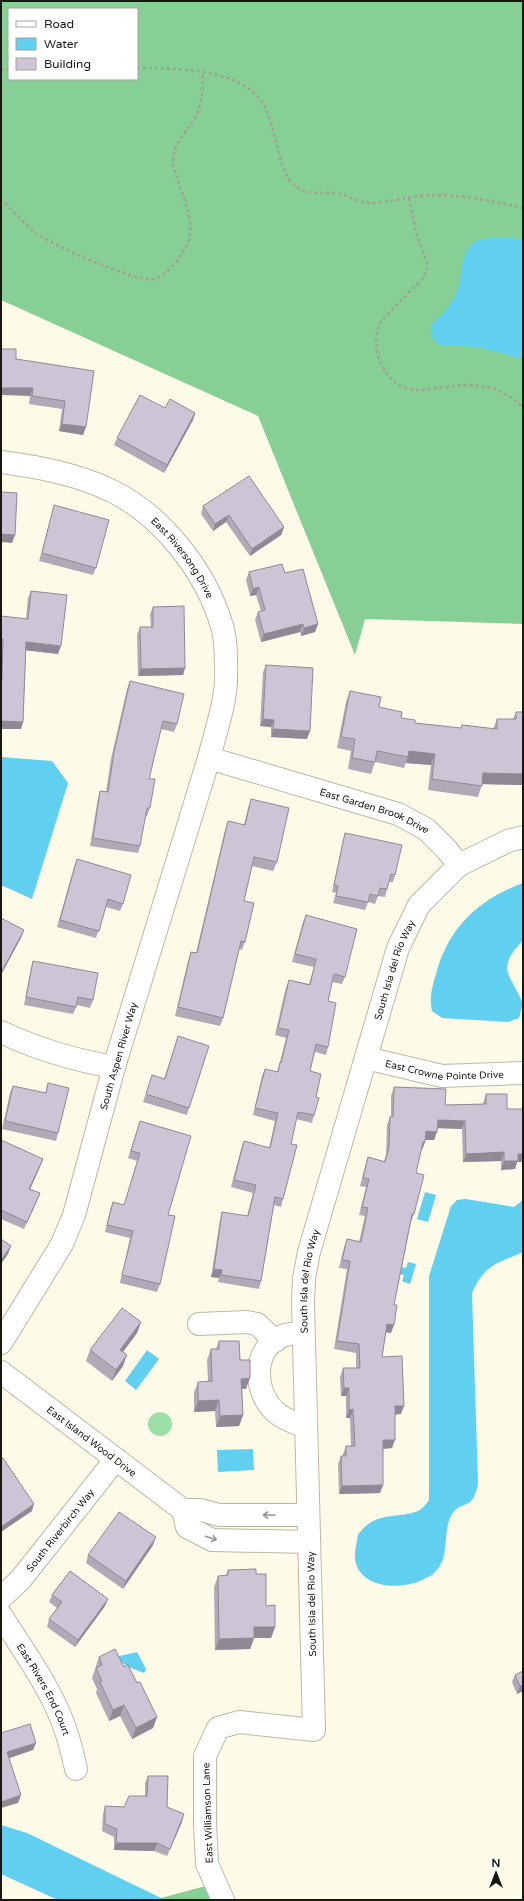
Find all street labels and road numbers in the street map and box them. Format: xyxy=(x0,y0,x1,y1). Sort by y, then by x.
street label: East Riversong Drive xyxy=(148,515,216,601)
street label: East Garden Brook Drive xyxy=(318,786,432,836)
street label: South Isla del Rio Way xyxy=(372,918,418,1022)
street label: South Aspen River Way xyxy=(98,1001,140,1111)
street label: East Crowne Pointe Drive xyxy=(384,1058,504,1083)
street label: South Isla del Rio Way xyxy=(298,1228,322,1333)
street label: East Island Wood Drive xyxy=(44,1404,139,1480)
street label: South Riverbirch Way xyxy=(24,1486,97,1575)
street label: South Isla del Rio Way xyxy=(305,1551,319,1657)
street label: East Rivers End Court xyxy=(14,1641,72,1737)
street label: East Williamson Lane xyxy=(200,1762,216,1863)

